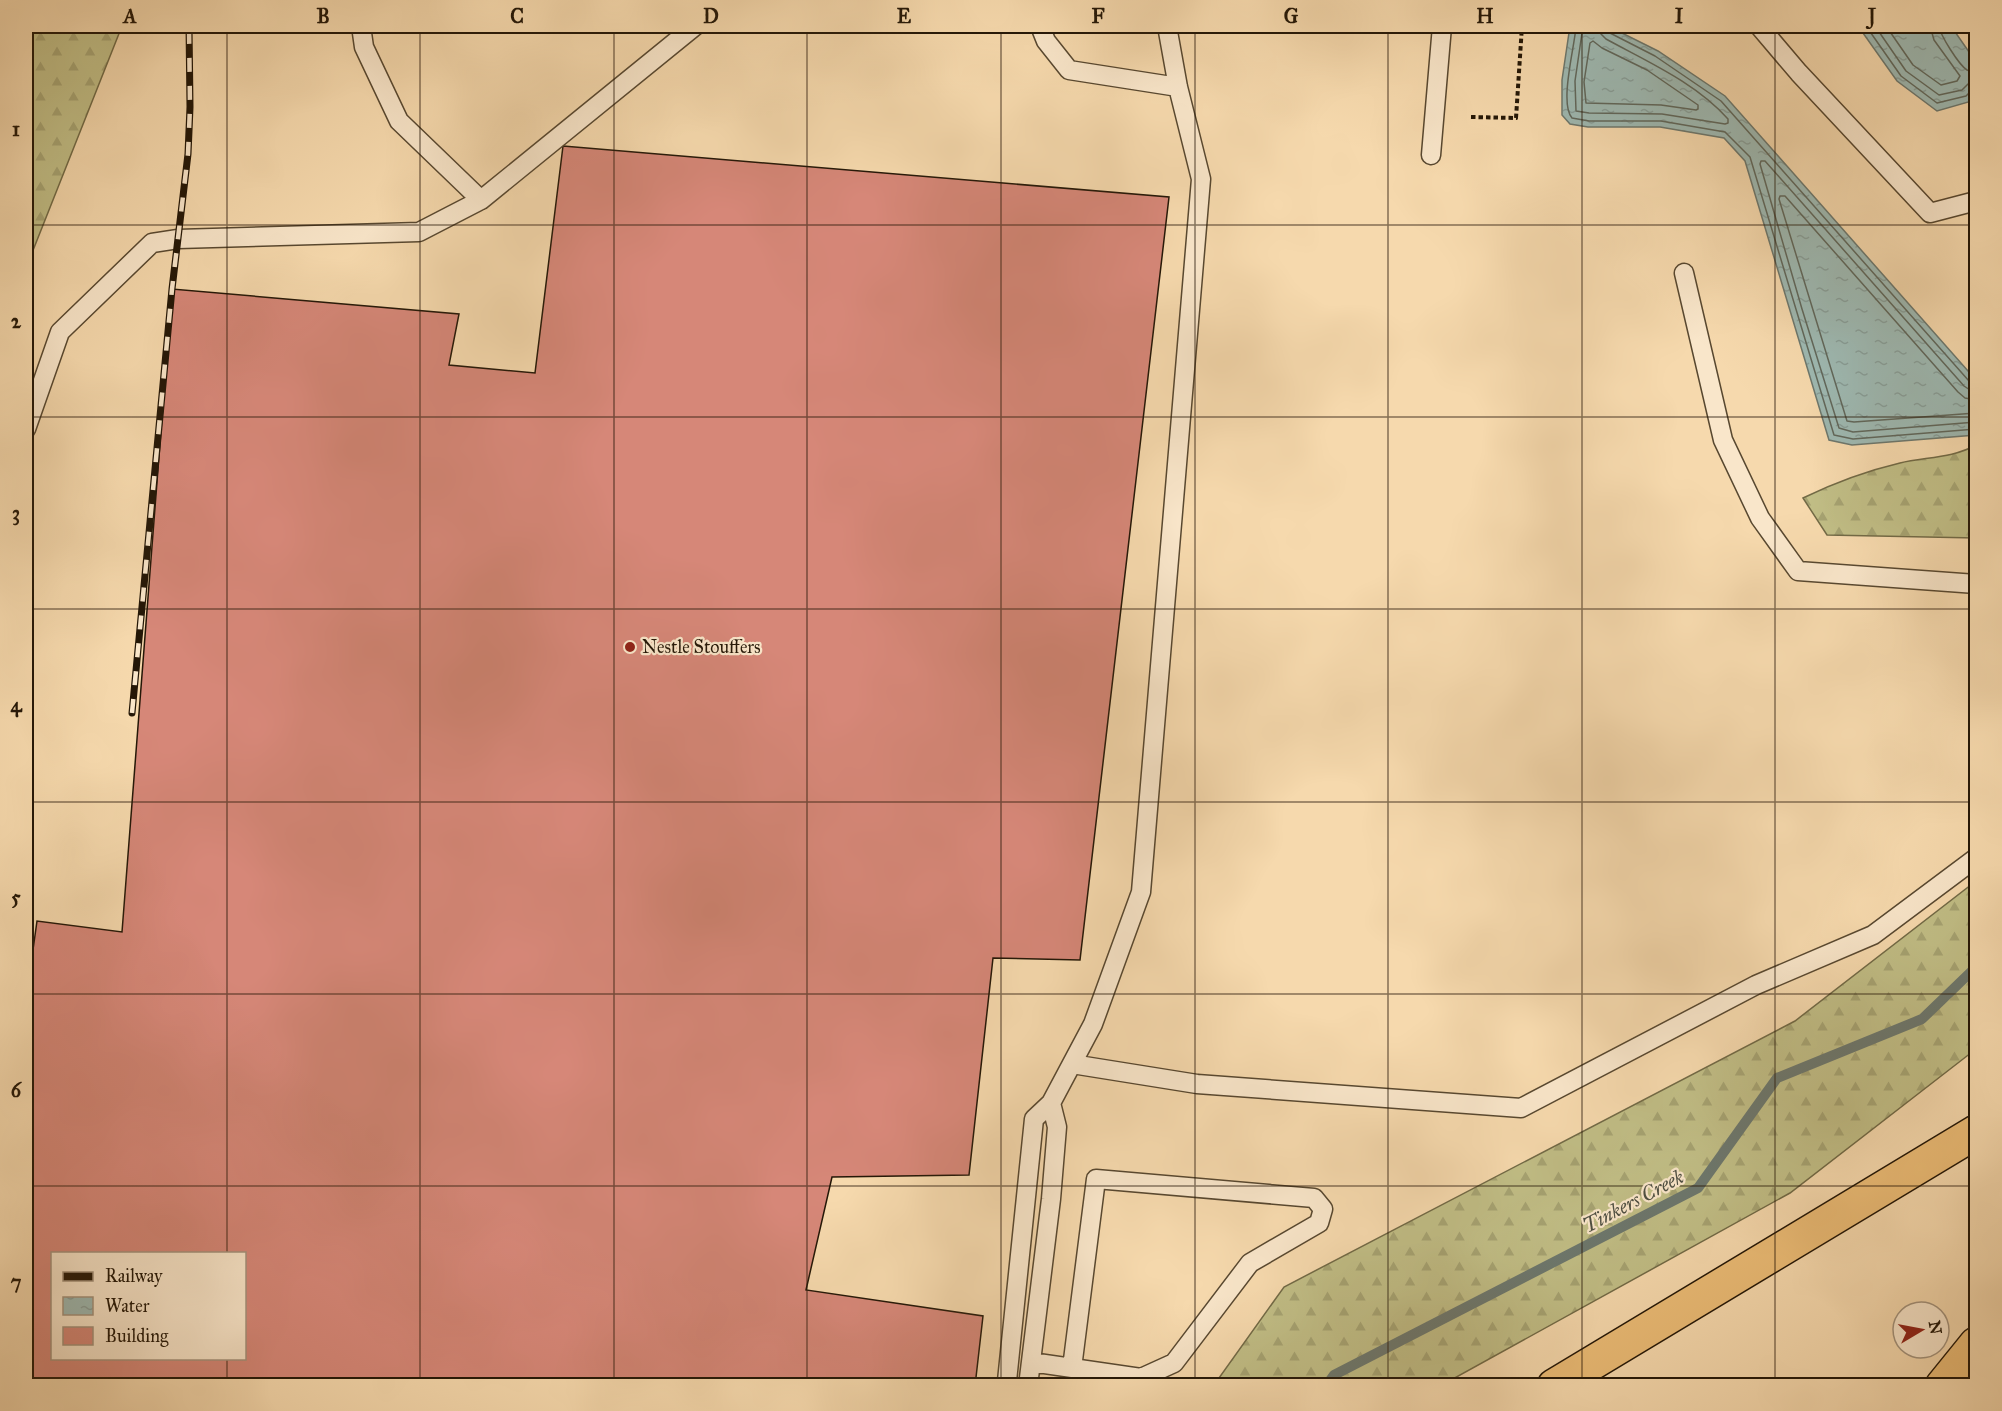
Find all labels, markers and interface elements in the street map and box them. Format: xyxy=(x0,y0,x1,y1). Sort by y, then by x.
text: A xyxy=(121,4,137,28)
text: B xyxy=(316,4,330,28)
text: C xyxy=(510,4,524,28)
text: D xyxy=(703,4,719,28)
text: E xyxy=(897,4,912,28)
text: F xyxy=(1091,4,1105,28)
text: G xyxy=(1284,4,1299,28)
text: H xyxy=(1476,4,1494,28)
text: I xyxy=(1675,4,1684,28)
text: J xyxy=(1865,4,1877,30)
text: 1 xyxy=(12,117,20,141)
text: 2 xyxy=(11,309,22,333)
text: 3 xyxy=(12,501,20,526)
place label: Nestle Stouffers xyxy=(642,636,761,658)
marker: Nestle Stouffers xyxy=(623,640,637,654)
text: 4 xyxy=(10,693,22,718)
text: 5 xyxy=(11,885,21,909)
text: 6 xyxy=(11,1078,23,1102)
water label: Tinkers Creek xyxy=(1578,1164,1688,1238)
legend xyxy=(51,1252,246,1360)
text: Railway xyxy=(105,1265,163,1287)
text: 7 xyxy=(11,1270,22,1294)
text: Water xyxy=(105,1295,150,1317)
north arrow xyxy=(1891,1300,1951,1360)
text: N xyxy=(1925,1319,1946,1336)
text: Building xyxy=(105,1325,169,1348)

